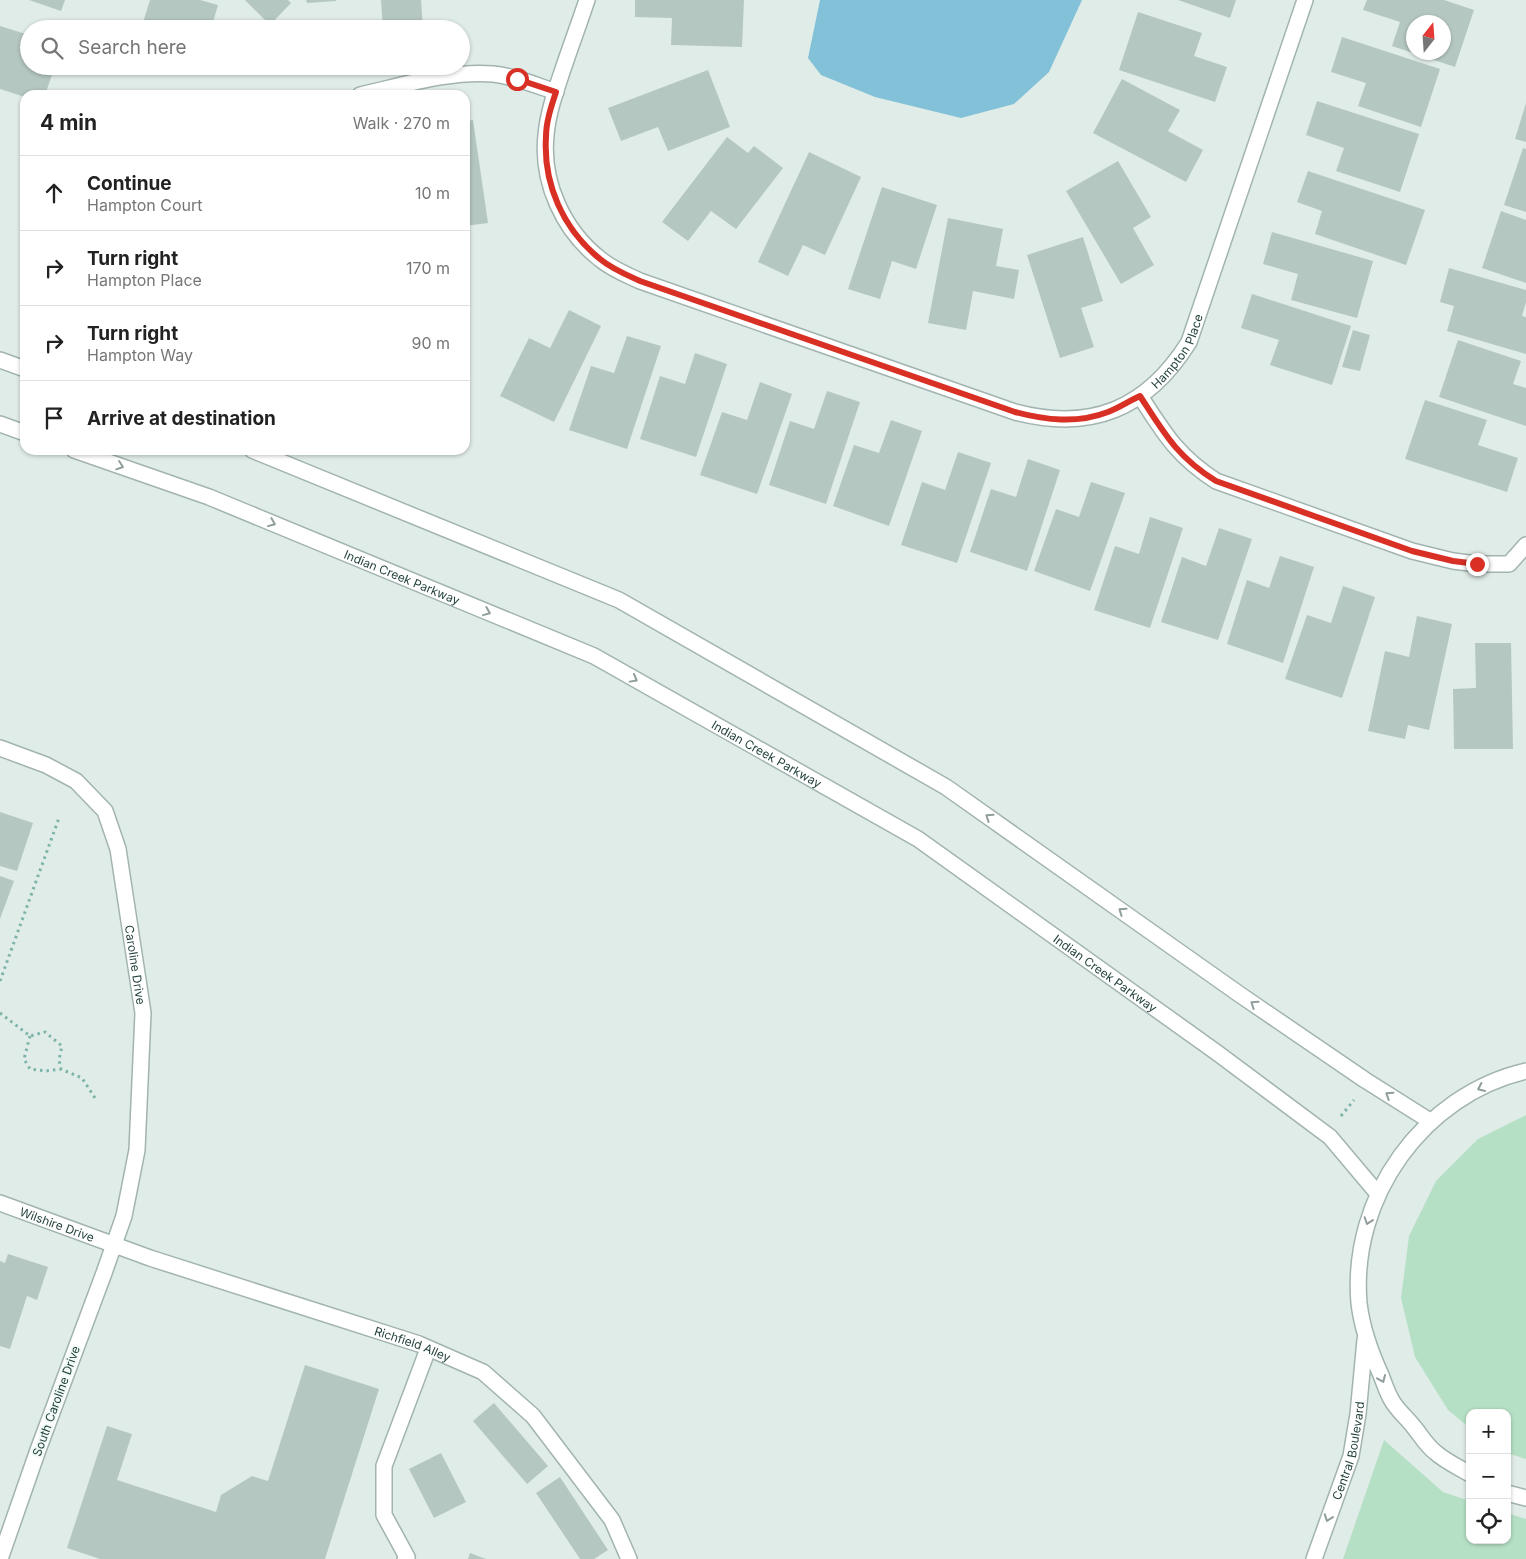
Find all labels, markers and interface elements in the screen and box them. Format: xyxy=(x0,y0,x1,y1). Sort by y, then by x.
north arrow xyxy=(1406,15,1451,60)
search box xyxy=(20,20,470,75)
icon: search xyxy=(38,34,66,62)
text: Search here xyxy=(78,36,187,59)
route start xyxy=(506,68,529,91)
text: 4 min xyxy=(40,110,97,135)
text: Walk · 270 m xyxy=(353,113,450,133)
text: Continue xyxy=(87,172,172,195)
icon: ahead xyxy=(40,179,68,207)
text: 10 m xyxy=(415,183,450,203)
text: Hampton Court xyxy=(87,195,203,215)
text: Turn right xyxy=(87,247,178,270)
icon: right xyxy=(40,254,68,282)
text: 170 m xyxy=(406,258,450,278)
text: Hampton Place xyxy=(87,270,202,290)
street label: Hampton Place xyxy=(1148,312,1205,391)
text: Turn right xyxy=(87,322,178,345)
icon: right xyxy=(40,329,68,357)
text: 90 m xyxy=(411,333,450,353)
text: Hampton Way xyxy=(87,345,193,365)
icon: arrive xyxy=(40,404,68,432)
text: Arrive at destination xyxy=(87,407,276,430)
one-way arrow xyxy=(115,460,123,470)
one-way arrow xyxy=(267,517,276,527)
street label: Indian Creek Parkway xyxy=(342,546,463,607)
route end xyxy=(1466,553,1489,576)
one-way arrow xyxy=(482,606,491,616)
one-way arrow xyxy=(629,673,638,683)
street label: Indian Creek Parkway xyxy=(709,717,825,791)
one-way arrow xyxy=(985,814,995,823)
one-way arrow xyxy=(1118,908,1127,917)
street label: Caroline Drive xyxy=(122,924,149,1005)
street label: Indian Creek Parkway xyxy=(1051,931,1160,1015)
one-way arrow xyxy=(1251,1001,1260,1010)
one-way arrow xyxy=(1477,1081,1486,1091)
one-way arrow xyxy=(1386,1092,1395,1101)
street label: Wilshire Drive xyxy=(18,1203,97,1245)
one-way arrow xyxy=(1364,1217,1374,1225)
street label: Richfield Alley xyxy=(373,1323,453,1365)
street label: South Caroline Drive xyxy=(29,1344,83,1458)
one-way arrow xyxy=(1376,1374,1387,1383)
street label: Central Boulevard xyxy=(1328,1401,1367,1502)
map controls xyxy=(1466,1409,1511,1544)
button: + xyxy=(1466,1409,1511,1454)
button: − xyxy=(1466,1454,1511,1499)
button: locate xyxy=(1466,1499,1511,1544)
one-way arrow xyxy=(1324,1514,1334,1522)

